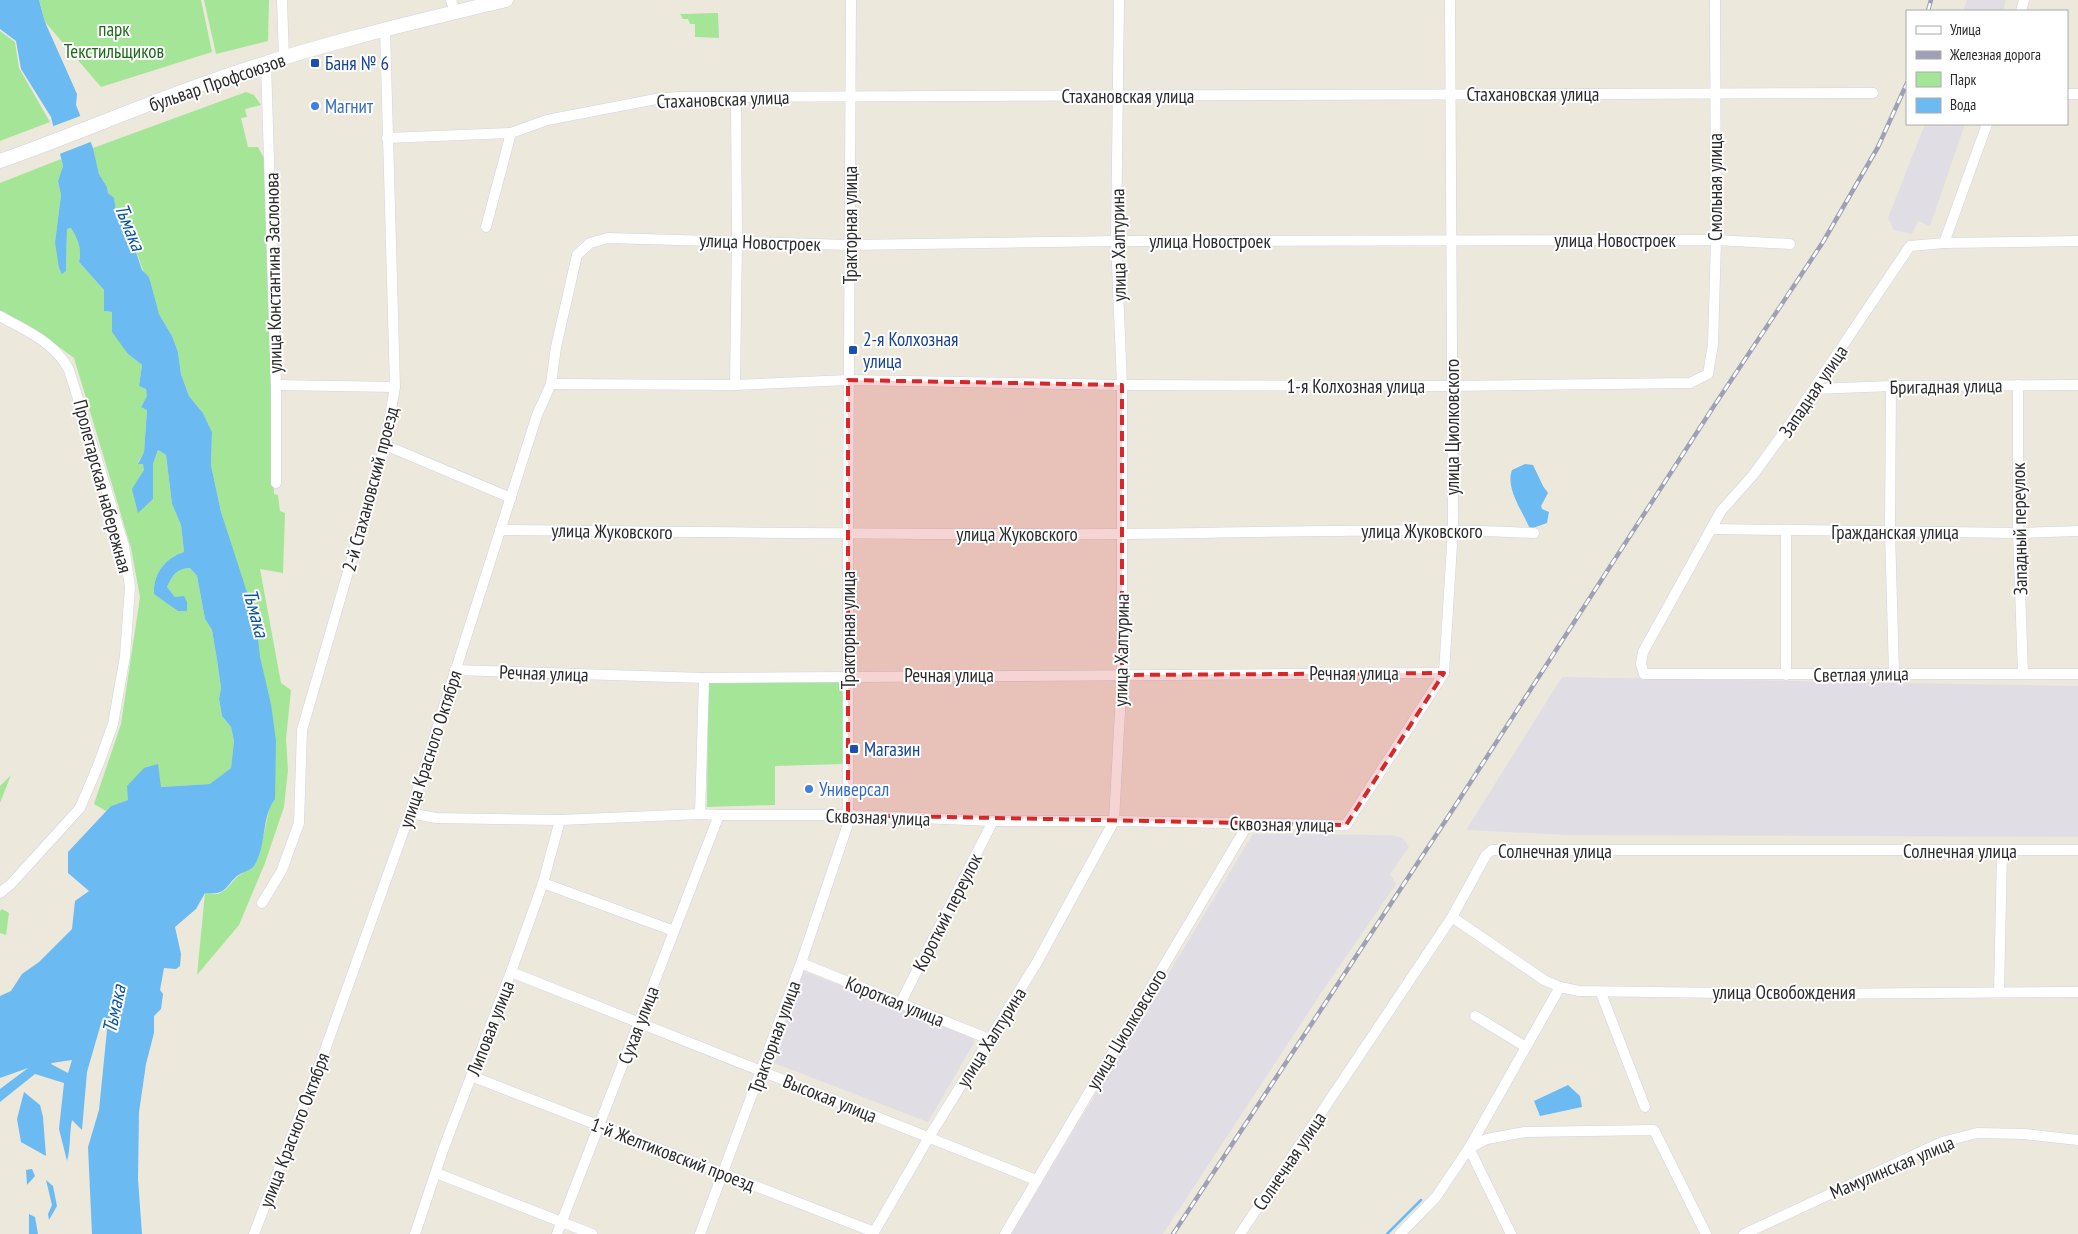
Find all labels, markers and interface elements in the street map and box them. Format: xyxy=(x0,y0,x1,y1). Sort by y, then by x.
legend xyxy=(1906,10,2068,125)
park label: парк Текстильщиков xyxy=(64,17,164,63)
text: Улица xyxy=(1950,20,1981,39)
text: Железная дорога xyxy=(1949,45,2041,64)
street label: бульвар Профсоюзов xyxy=(146,47,288,117)
place label: Баня № 6 xyxy=(325,51,389,75)
marker: Баня № 6 xyxy=(309,57,321,69)
text: Парк xyxy=(1950,70,1976,89)
street label: Стахановская улица xyxy=(1467,82,1599,106)
street label: Стахановская улица xyxy=(1062,84,1194,108)
street label: Стахановская улица xyxy=(656,85,790,113)
place label: Магнит xyxy=(325,94,374,118)
text: Вода xyxy=(1950,95,1976,114)
marker: Магнит xyxy=(309,100,321,112)
street label: Смольная улица xyxy=(1703,133,1727,241)
street label: Тракторная улица xyxy=(838,166,862,284)
street label: улица Константина Заслонова xyxy=(259,172,287,374)
street label: улица Халтурина xyxy=(1105,188,1131,302)
water label: Тьмака xyxy=(109,199,152,255)
street label: улица Новостроек xyxy=(699,228,822,256)
street label: улица Новостроек xyxy=(1554,228,1676,252)
street label: улица Новостроек xyxy=(1149,229,1271,253)
place label: 2-я Колхозная улица xyxy=(863,327,958,373)
street label: Западная улица xyxy=(1773,340,1853,442)
marker: 2-я Колхозная улица xyxy=(847,344,859,356)
street label: улица Циолковского xyxy=(1440,359,1464,495)
street label: Бригадная улица xyxy=(1889,373,2003,399)
street label: 1-я Колхозная улица xyxy=(1287,374,1425,398)
street label: Пролетарская набережная xyxy=(68,397,138,575)
street label: 2-й Стахановский проезд xyxy=(336,403,404,574)
street label: Западный переулок xyxy=(2006,462,2032,596)
street label: улица Жуковского xyxy=(551,518,673,544)
street label: улица Жуковского xyxy=(1361,519,1483,543)
street label: Гражданская улица xyxy=(1831,520,1959,544)
street label: улица Жуковского xyxy=(956,522,1078,546)
street label: Тракторная улица xyxy=(836,571,860,689)
water label: Тьмака xyxy=(237,586,275,641)
street label: улица Халтурина xyxy=(1108,593,1134,707)
street label: Речная улица xyxy=(499,659,589,687)
street label: Речная улица xyxy=(1309,661,1399,685)
street label: Светлая улица xyxy=(1813,661,1909,687)
street label: Речная улица xyxy=(904,663,994,687)
street label: улица Красного Октября xyxy=(393,667,467,831)
place label: Магазин xyxy=(864,737,920,761)
marker: Магазин xyxy=(848,743,860,755)
place label: Универсал xyxy=(819,777,889,801)
marker: Универсал xyxy=(803,783,815,795)
street label: Сквозная улица xyxy=(825,803,931,831)
street label: Сквозная улица xyxy=(1229,811,1335,837)
street label: Солнечная улица xyxy=(1498,839,1612,863)
street label: Солнечная улица xyxy=(1903,839,2017,863)
street label: Короткий переулок xyxy=(907,848,987,975)
street label: улица Циолковского xyxy=(1081,964,1171,1094)
street label: Короткая улица xyxy=(842,970,948,1032)
street label: Липовая улица xyxy=(461,977,519,1080)
street label: Тракторная улица xyxy=(742,977,806,1097)
street label: улица Освобождения xyxy=(1712,980,1856,1004)
water label: Тьмака xyxy=(96,981,132,1036)
street label: Сухая улица xyxy=(612,983,664,1067)
street label: улица Халтурина xyxy=(951,983,1031,1091)
street label: улица Красного Октября xyxy=(253,1049,335,1211)
street label: Высокая улица xyxy=(780,1068,880,1128)
street label: Солнечная улица xyxy=(1247,1107,1331,1215)
street label: 1-й Желтиковский проезд xyxy=(588,1112,759,1197)
street label: Мамулинская улица xyxy=(1826,1130,1958,1204)

